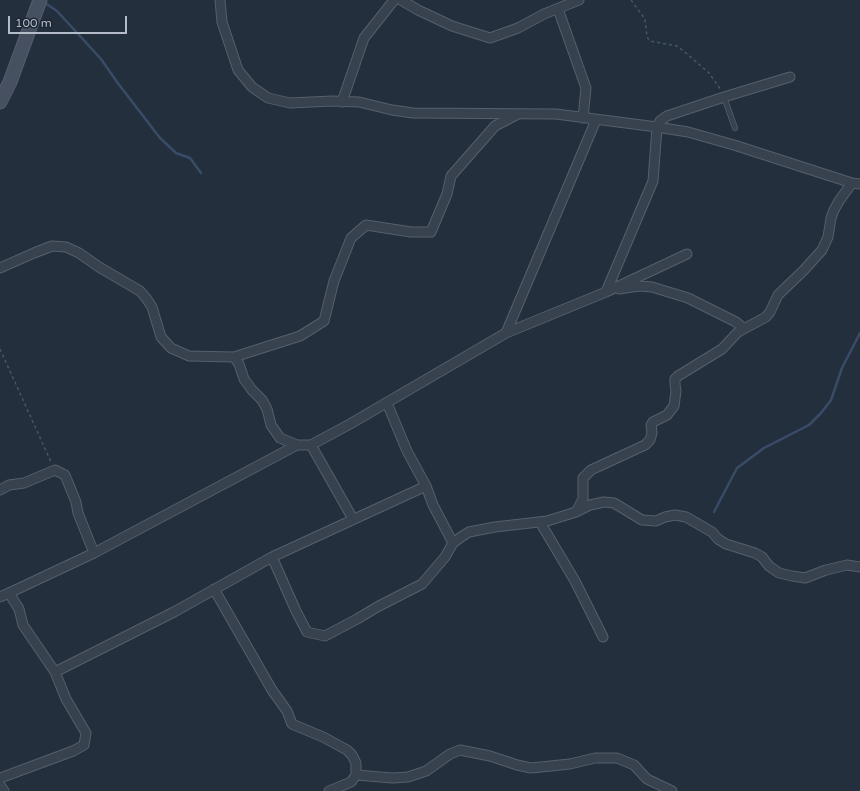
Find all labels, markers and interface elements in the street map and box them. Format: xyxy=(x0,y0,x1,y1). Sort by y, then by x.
scale bar xyxy=(10,8,129,34)
text: 100 m xyxy=(15,16,52,30)

